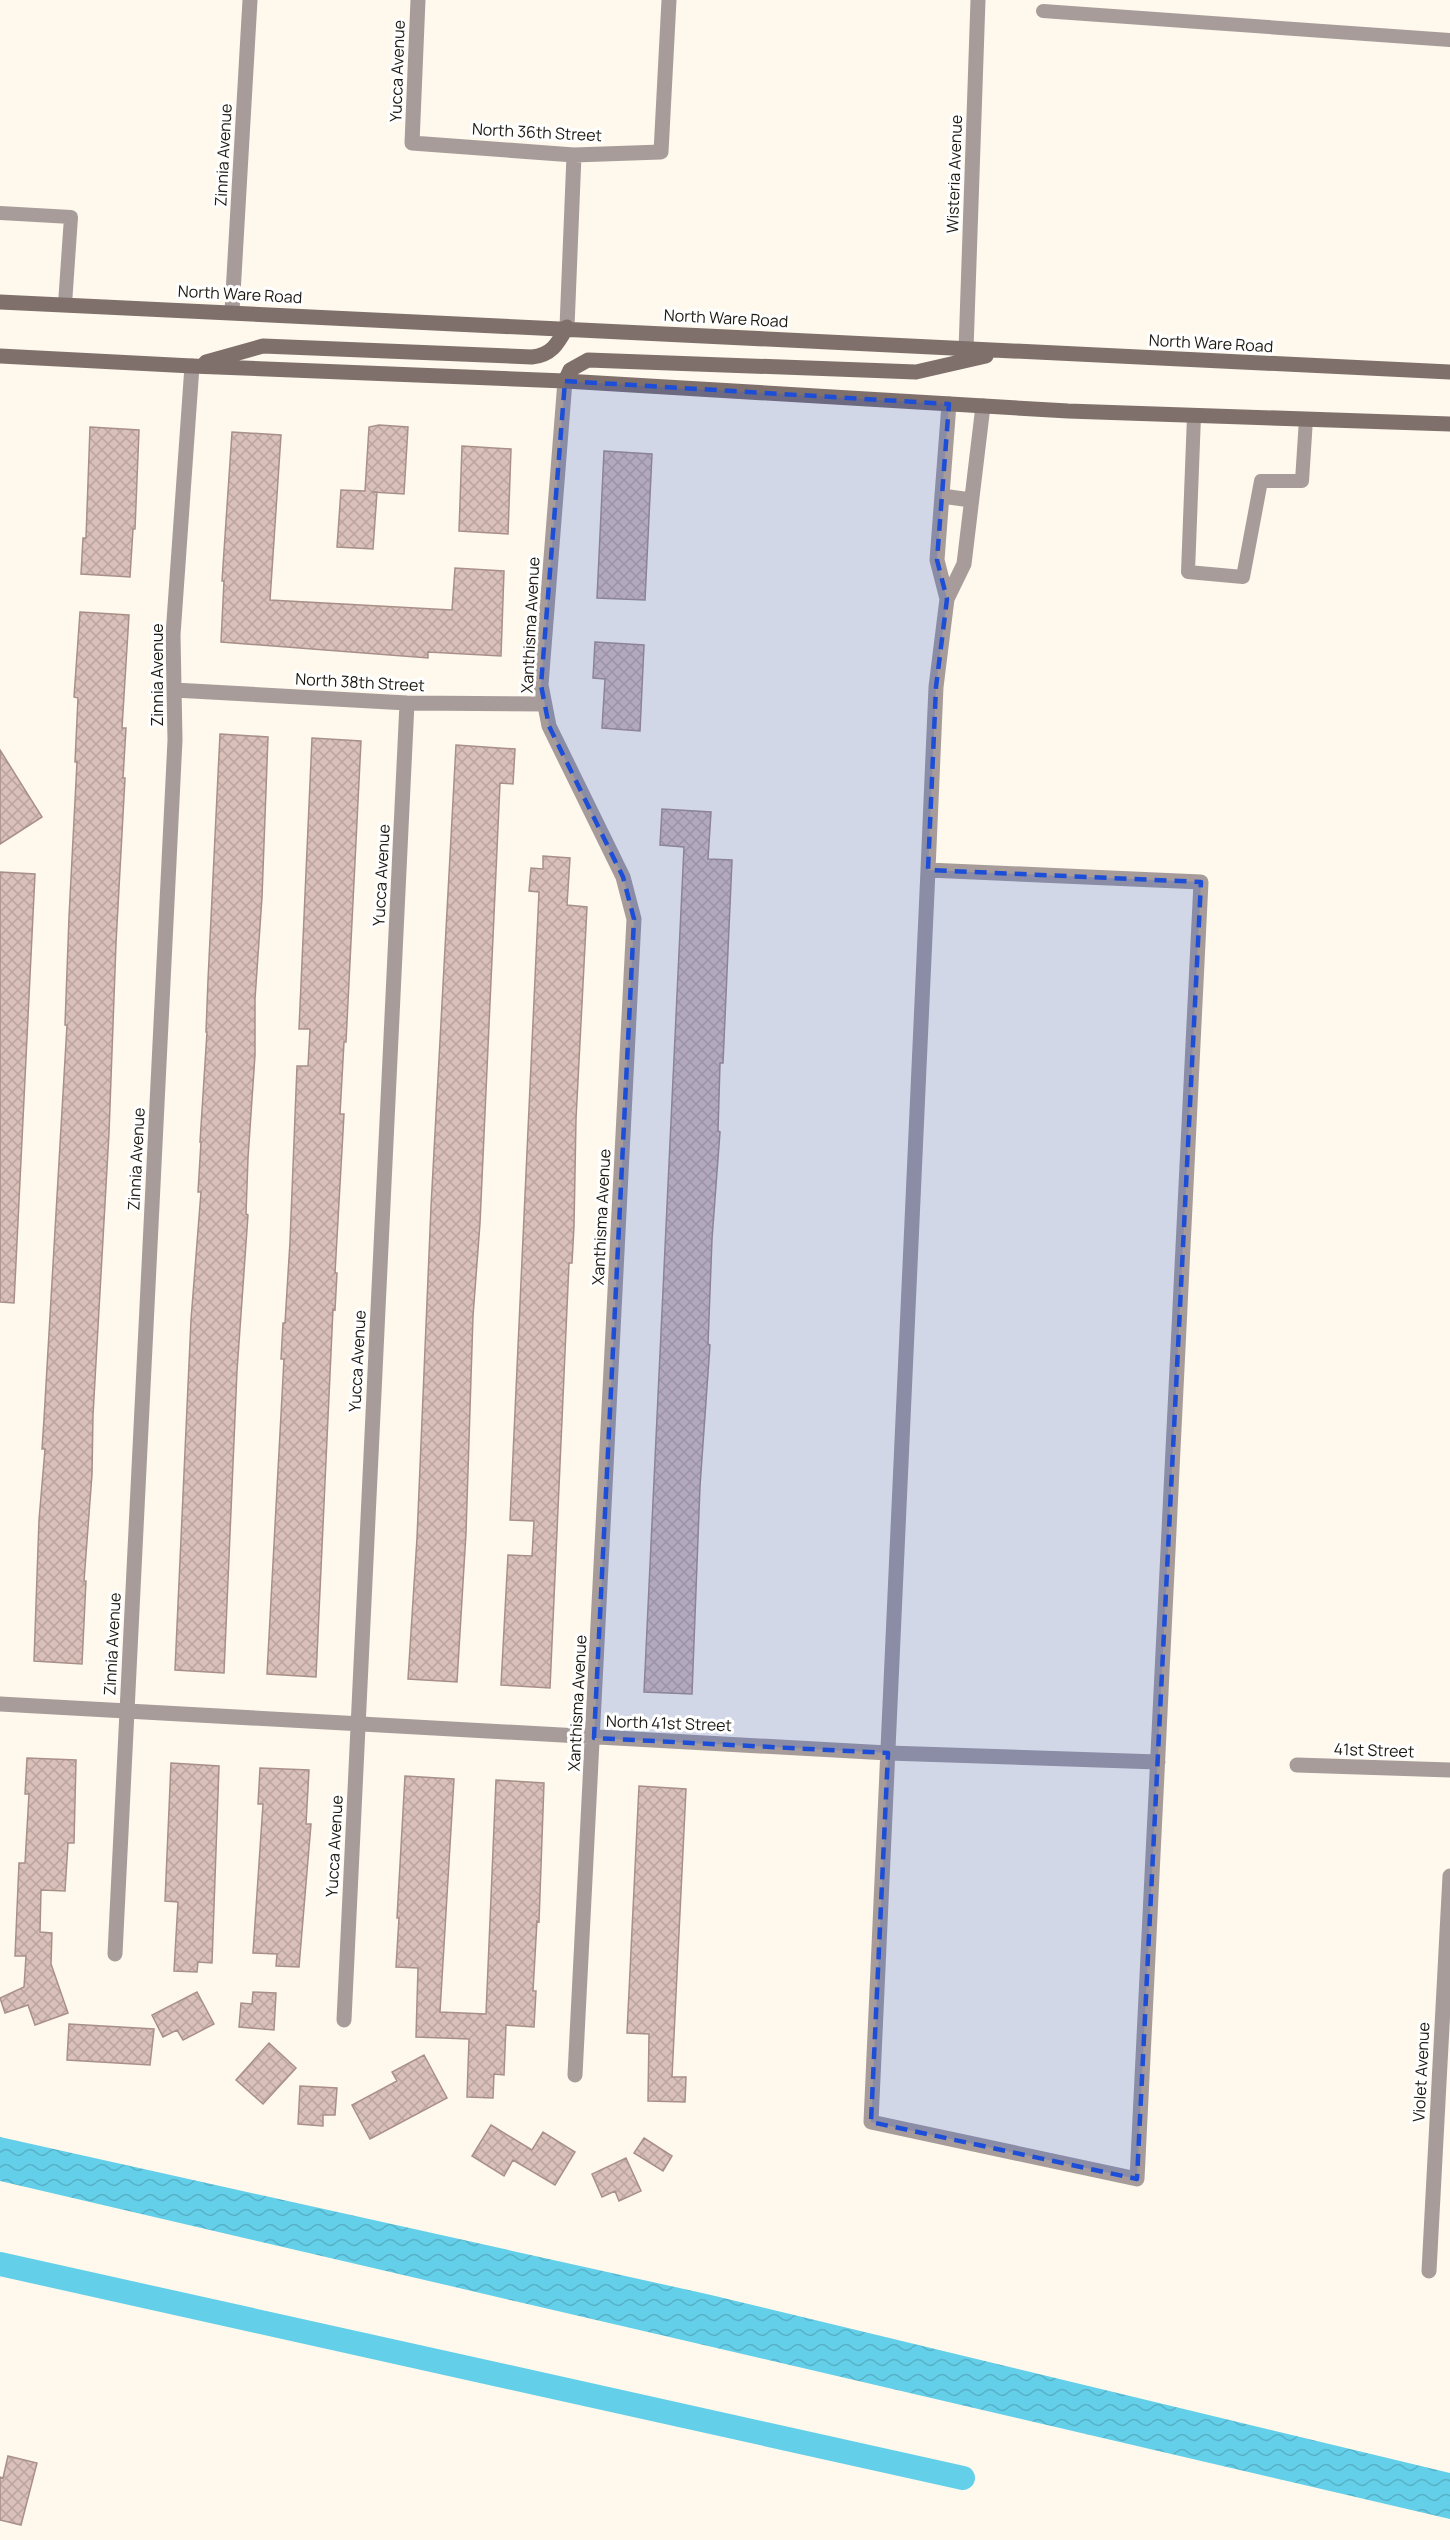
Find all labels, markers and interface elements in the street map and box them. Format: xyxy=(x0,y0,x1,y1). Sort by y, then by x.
street label: Yucca Avenue xyxy=(384,20,410,122)
street label: Zinnia Avenue xyxy=(209,103,237,207)
street label: Wisteria Avenue xyxy=(941,114,967,234)
street label: North 36th Street xyxy=(471,118,603,146)
street label: North Ware Road xyxy=(177,280,303,308)
street label: North Ware Road xyxy=(663,304,789,332)
street label: North Ware Road xyxy=(1148,329,1274,357)
street label: Xanthisma Avenue xyxy=(515,556,545,694)
street label: Zinnia Avenue xyxy=(146,623,168,727)
street label: North 38th Street xyxy=(295,668,425,696)
street label: Yucca Avenue xyxy=(367,823,395,927)
street label: Zinnia Avenue xyxy=(122,1107,150,1211)
street label: Xanthisma Avenue xyxy=(586,1148,616,1286)
street label: Yucca Avenue xyxy=(343,1309,371,1413)
street label: Zinnia Avenue xyxy=(98,1592,126,1696)
street label: Xanthisma Avenue xyxy=(562,1634,592,1772)
street label: North 41st Street xyxy=(606,1710,732,1736)
street label: 41st Street xyxy=(1333,1738,1415,1762)
street label: Yucca Avenue xyxy=(320,1794,348,1898)
street label: Violet Avenue xyxy=(1407,2021,1435,2123)

